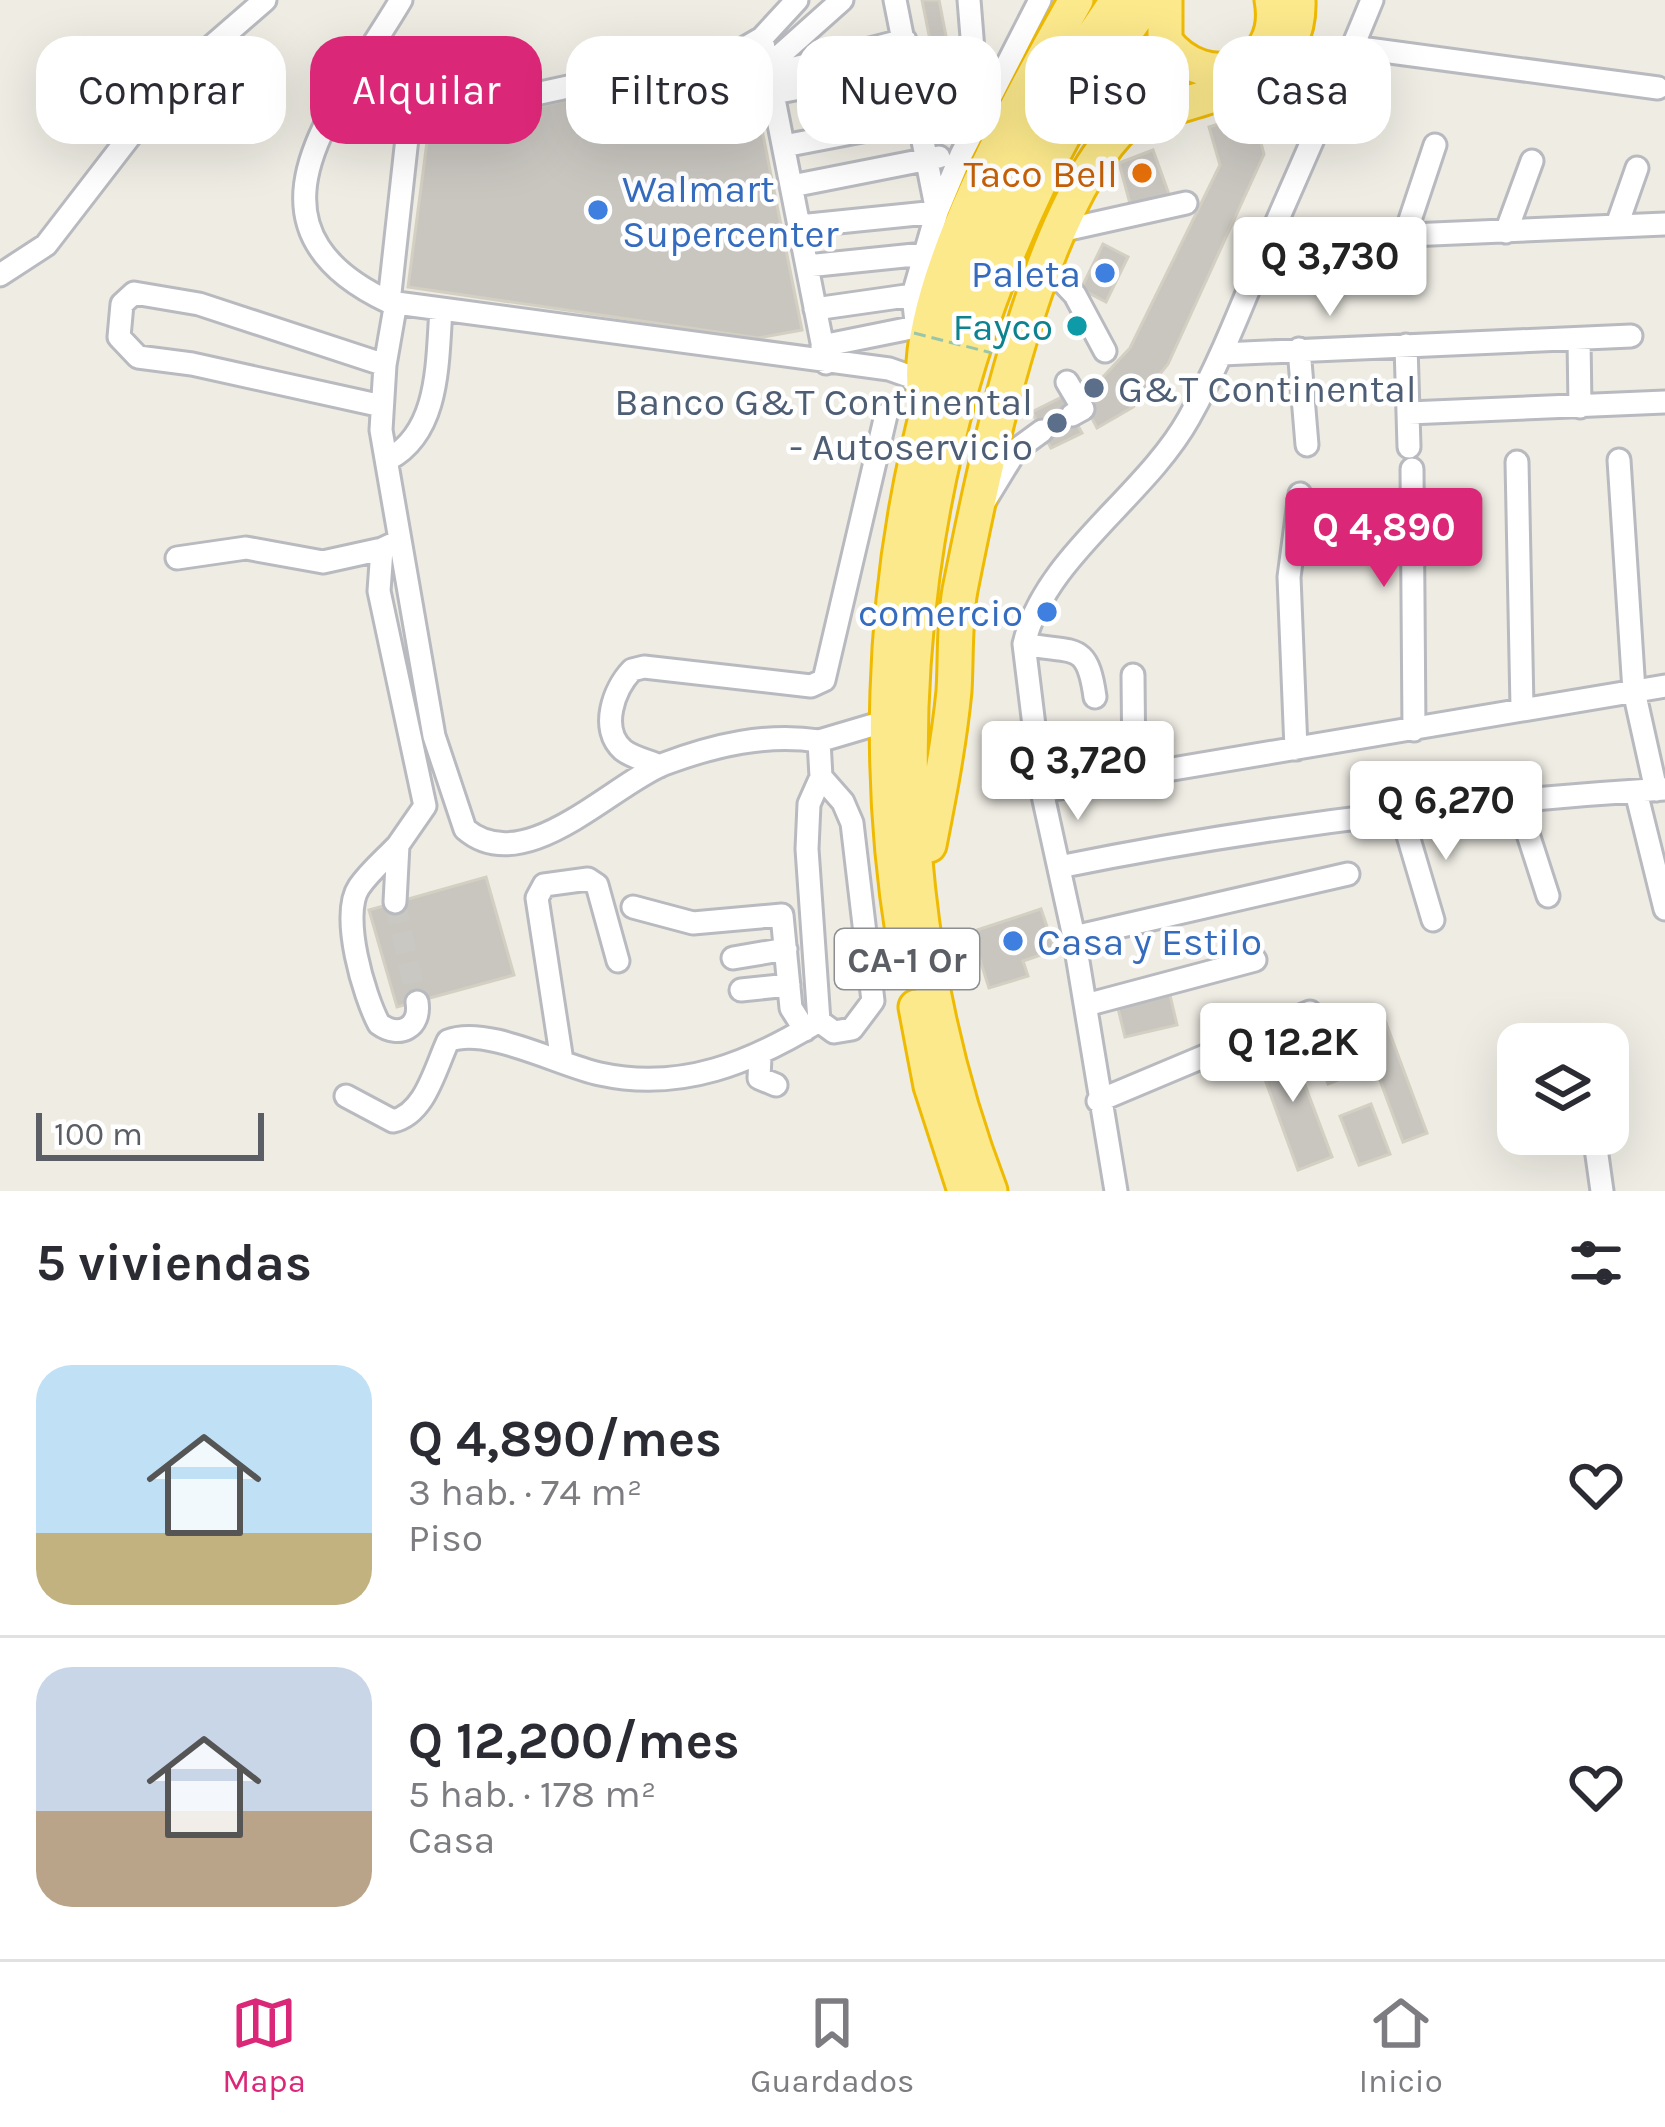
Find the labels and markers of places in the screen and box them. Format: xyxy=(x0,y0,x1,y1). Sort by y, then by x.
place label: Taco Bell xyxy=(964,151,1118,197)
marker: Taco Bell xyxy=(1129,160,1155,186)
place label: Walmart Supercenter xyxy=(622,166,839,257)
marker: Walmart Supercenter xyxy=(585,197,611,223)
pin: Q 3,730 xyxy=(1219,217,1441,319)
place label: Paleta xyxy=(971,251,1081,297)
marker: Paleta xyxy=(1092,260,1118,286)
place label: Fayco xyxy=(952,304,1053,350)
marker: Fayco xyxy=(1064,313,1090,339)
place label: G&T Continental xyxy=(1118,366,1417,412)
marker: G&T Continental xyxy=(1081,375,1107,401)
place label: Banco G&T Continental - Autoservicio xyxy=(614,379,1033,470)
marker: Banco G&T Continental - Autoservicio xyxy=(1044,410,1070,436)
pin: Q 4,890 xyxy=(1273,488,1495,590)
place label: comercio xyxy=(858,590,1023,636)
marker: comercio xyxy=(1034,599,1060,625)
pin: Q 3,720 xyxy=(967,721,1189,823)
pin: Q 6,270 xyxy=(1335,761,1557,863)
place label: Casa y Estilo xyxy=(1037,919,1262,965)
marker: Casa y Estilo xyxy=(1000,928,1026,954)
pin: Q 12.2K xyxy=(1182,1003,1404,1105)

